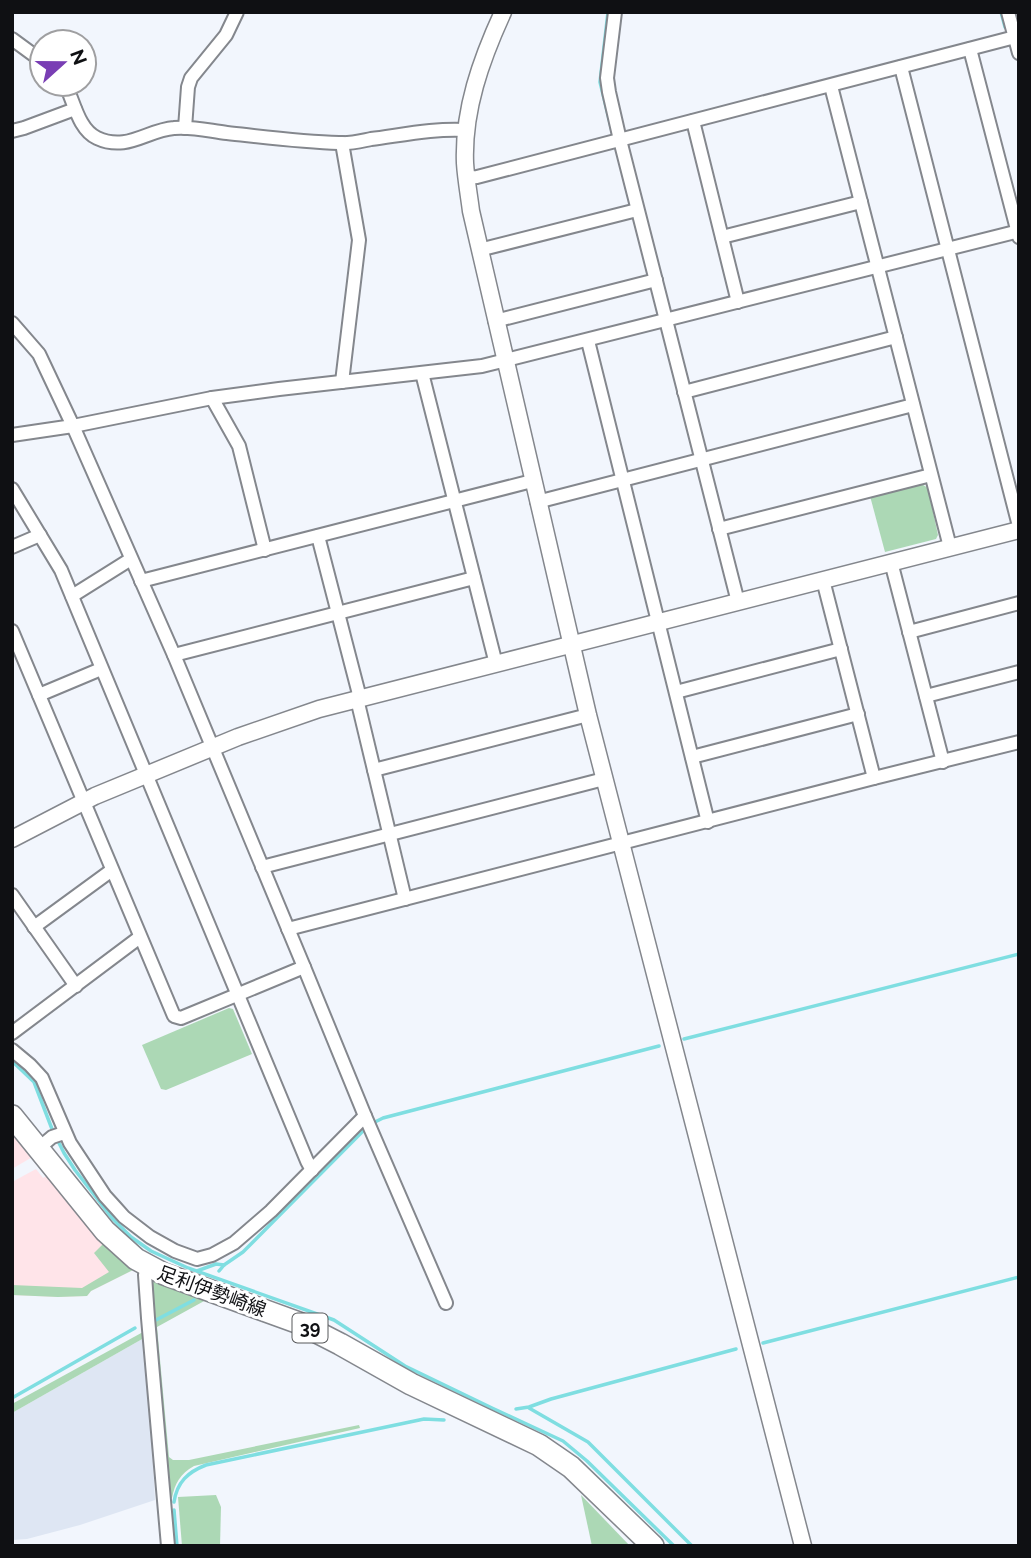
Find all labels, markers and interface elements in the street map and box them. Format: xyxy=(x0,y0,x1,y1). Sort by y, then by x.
north arrow xyxy=(28,28,98,98)
text: N xyxy=(66,46,92,68)
street label: 足利伊勢崎線 xyxy=(155,1261,269,1321)
road number: 39 xyxy=(292,1314,328,1343)

